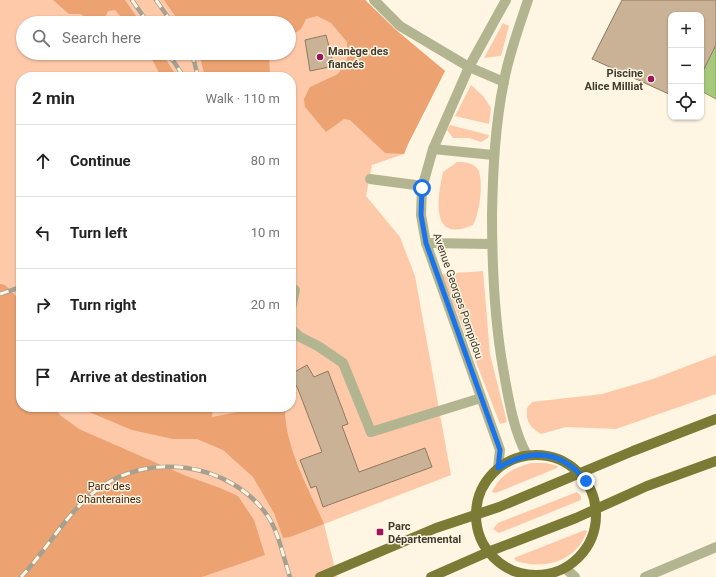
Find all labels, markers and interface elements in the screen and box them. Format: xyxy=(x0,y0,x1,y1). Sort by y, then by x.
map controls xyxy=(668,12,704,120)
button: + xyxy=(668,12,704,48)
search box xyxy=(16,16,296,60)
icon: search xyxy=(30,27,52,49)
text: Search here xyxy=(62,29,141,47)
place label: Manège des fiancés xyxy=(328,45,389,71)
button: − xyxy=(668,48,704,84)
marker: Manège des fiancés xyxy=(315,52,325,62)
place label: Piscine Alice Milliat xyxy=(584,67,643,93)
marker: Piscine Alice Milliat xyxy=(646,74,656,84)
button: locate xyxy=(668,84,704,120)
text: 2 min xyxy=(32,88,75,108)
text: Walk · 110 m xyxy=(205,91,280,106)
icon: ahead xyxy=(32,150,54,172)
text: Continue xyxy=(70,152,131,170)
text: 80 m xyxy=(251,153,280,168)
route start xyxy=(413,179,431,197)
icon: left xyxy=(32,222,54,244)
text: Turn left xyxy=(70,224,127,242)
text: 10 m xyxy=(251,225,280,240)
street label: Avenue Georges Pompidou xyxy=(430,231,486,361)
icon: right xyxy=(32,294,54,316)
text: Turn right xyxy=(70,296,136,314)
text: 20 m xyxy=(251,297,280,312)
icon: arrive xyxy=(32,366,54,388)
text: Arrive at destination xyxy=(70,368,207,386)
route end xyxy=(577,472,595,490)
park label: Parc des Chanteraines xyxy=(77,480,142,506)
place label: Parc Départemental xyxy=(388,520,461,546)
marker: Parc Départemental xyxy=(375,527,385,537)

